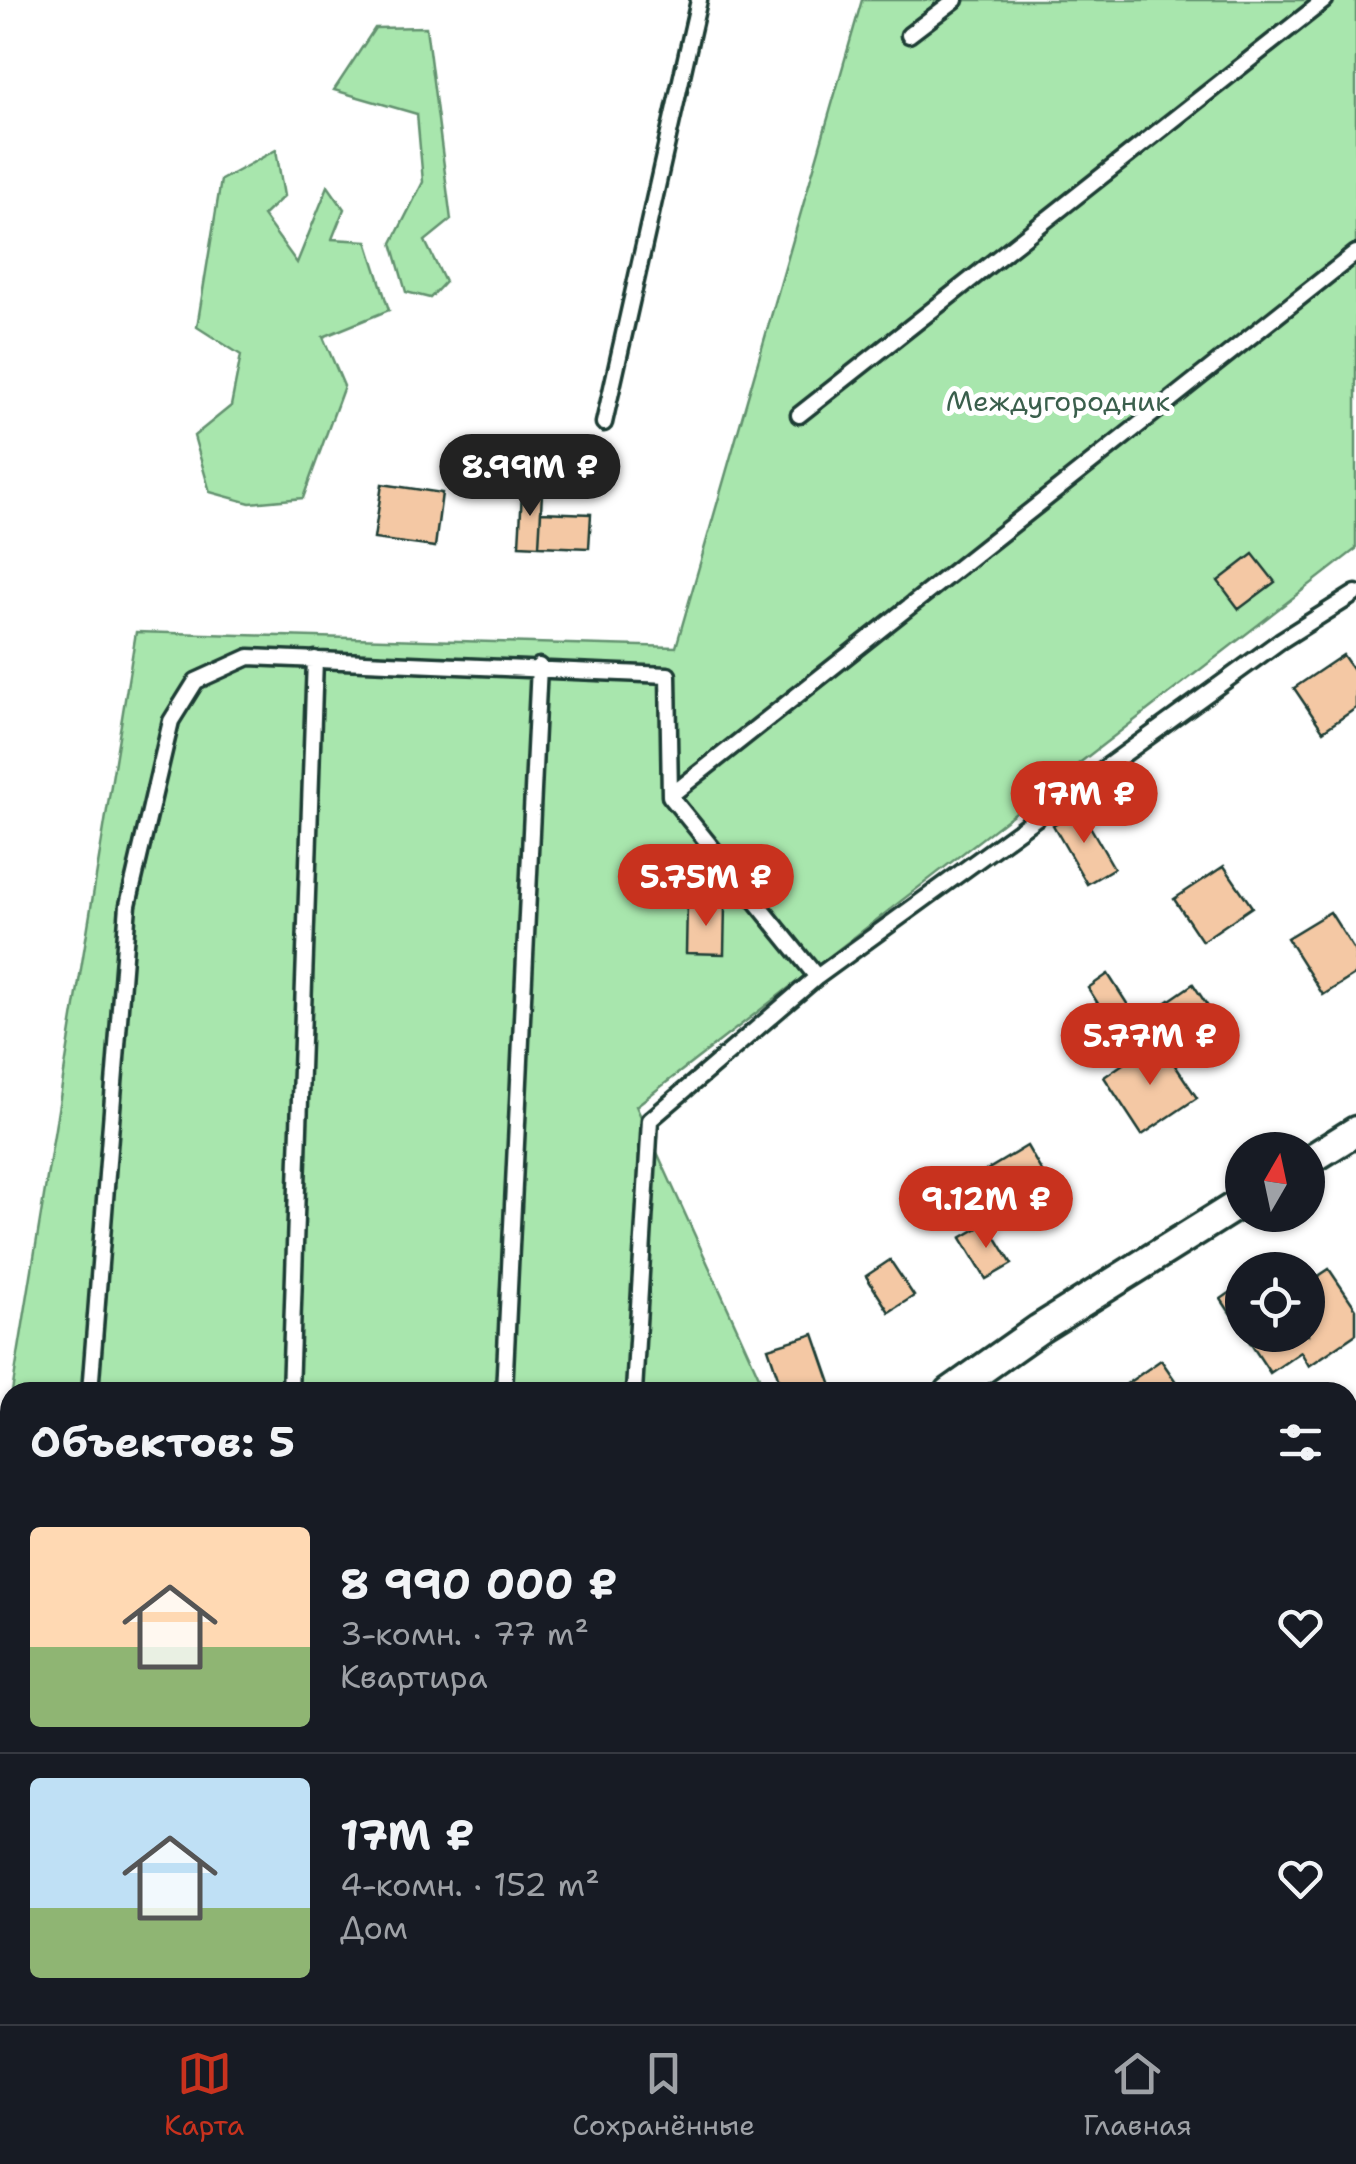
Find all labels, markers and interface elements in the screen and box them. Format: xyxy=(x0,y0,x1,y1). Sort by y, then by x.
park label: Междугородник xyxy=(946,382,1170,420)
pin: 8.99M ₽ xyxy=(438,434,622,519)
text: 8.99M ₽ xyxy=(461,445,599,488)
pin: 17M ₽ xyxy=(1014,761,1154,846)
text: 17M ₽ xyxy=(1033,772,1135,815)
pin: 5.75M ₽ xyxy=(614,844,798,929)
text: 5.75M ₽ xyxy=(640,855,772,898)
pin: 5.77M ₽ xyxy=(1058,1003,1242,1088)
text: 5.77M ₽ xyxy=(1083,1014,1217,1057)
north arrow xyxy=(1225,1132,1325,1232)
map controls xyxy=(1225,1132,1325,1352)
pin: 9.12M ₽ xyxy=(894,1166,1078,1251)
text: 9.12M ₽ xyxy=(921,1177,1051,1220)
button: locate xyxy=(1225,1252,1325,1352)
text: Объектов: 5 xyxy=(30,1414,295,1470)
icon: filters xyxy=(1273,1415,1328,1470)
text: 8 990 000 ₽ xyxy=(340,1556,618,1612)
icon: home xyxy=(110,1567,230,1687)
icon: heart xyxy=(1273,1600,1328,1655)
text: 3-комн. · 77 m² xyxy=(340,1612,589,1655)
text: Квартира xyxy=(340,1655,488,1698)
text: 17M ₽ xyxy=(340,1807,475,1863)
icon: home xyxy=(110,1818,230,1938)
icon: heart xyxy=(1273,1851,1328,1906)
text: 4-комн. · 152 m² xyxy=(340,1863,600,1906)
text: Дом xyxy=(340,1906,408,1949)
tab: Карта xyxy=(164,2046,244,2144)
tab: Сохранённые xyxy=(572,2046,755,2144)
tab: Главная xyxy=(1083,2046,1192,2144)

